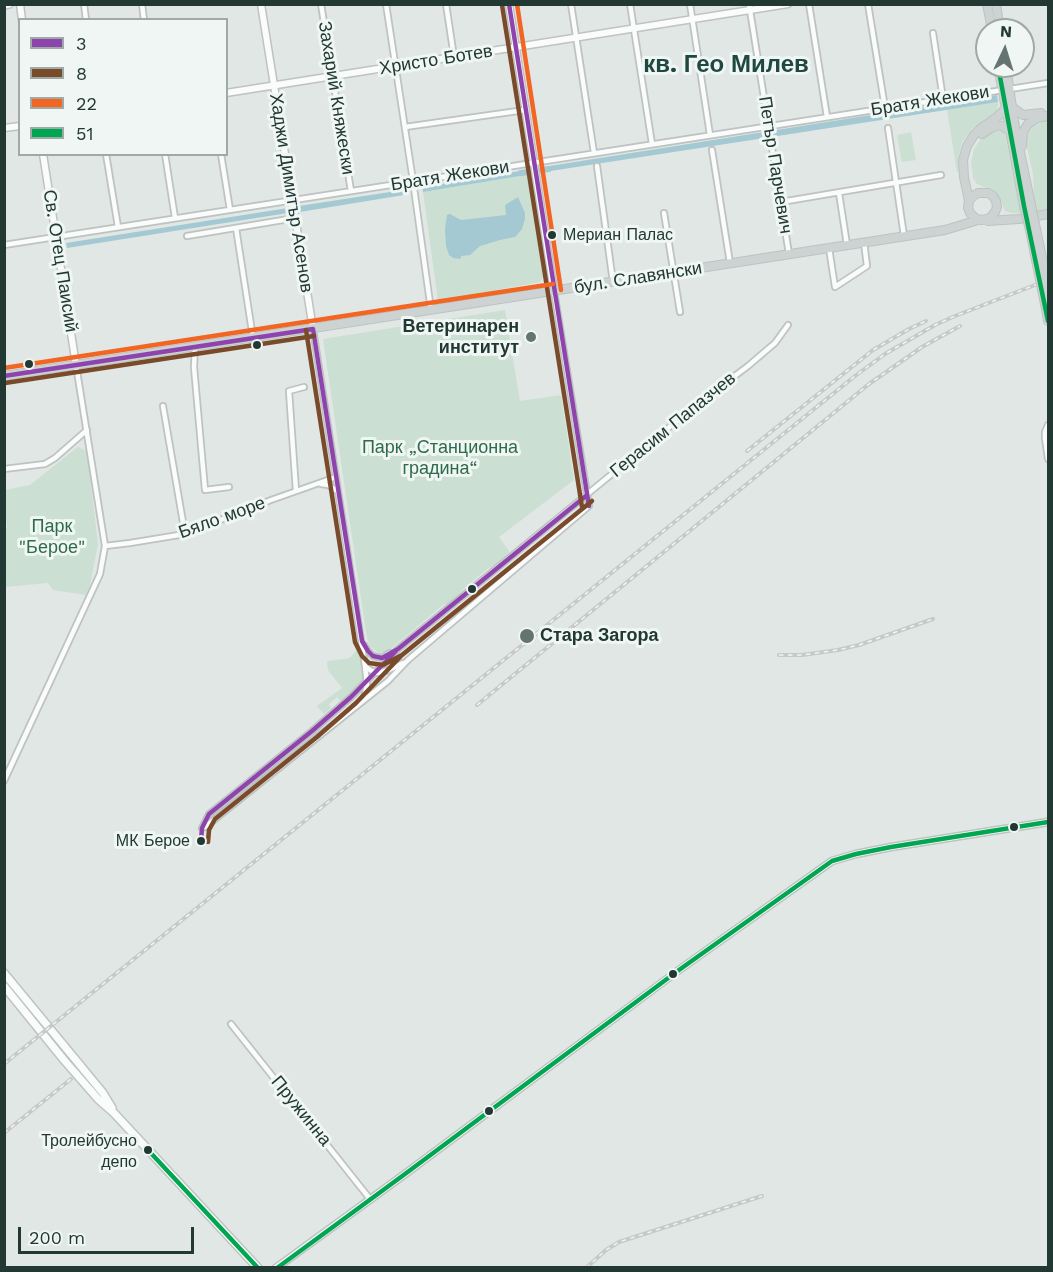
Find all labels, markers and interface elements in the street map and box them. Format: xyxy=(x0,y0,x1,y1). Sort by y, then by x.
legend xyxy=(18,18,228,156)
north arrow xyxy=(975,18,1035,78)
street label: Захарий Княжески xyxy=(313,20,359,176)
text: N xyxy=(1000,22,1013,41)
text: 3 xyxy=(76,33,87,54)
street label: Христо Ботев xyxy=(378,40,494,80)
district label: кв. Гео Милев xyxy=(643,51,809,79)
text: 8 xyxy=(76,63,87,84)
street label: Братя Жекови xyxy=(869,81,991,121)
street label: Хаджи Димитър Асенов xyxy=(265,92,317,294)
text: 22 xyxy=(76,93,97,114)
street label: Петър Парчевич xyxy=(753,95,797,235)
text: 51 xyxy=(76,123,94,144)
street label: Братя Жекови xyxy=(389,156,511,196)
street label: Св. Отец Паисий xyxy=(38,188,82,334)
place label: Мериан Палас xyxy=(563,225,673,245)
marker: Мериан Палас xyxy=(546,229,558,241)
street label: бул. Славянски xyxy=(572,257,704,299)
place label: Ветеринарен институт xyxy=(403,316,519,358)
marker: Ветеринарен институт xyxy=(524,330,538,344)
unlabelled marker xyxy=(251,339,263,351)
unlabelled marker xyxy=(23,358,35,370)
street label: Герасим Папазчев xyxy=(606,368,740,482)
park label: Парк „Станционна градина“ xyxy=(362,437,518,480)
street label: Бяло море xyxy=(176,492,268,544)
park label: Парк "Берое" xyxy=(19,516,85,558)
unlabelled marker xyxy=(466,583,478,595)
place label: Стара Загора xyxy=(540,625,659,647)
marker: Стара Загора xyxy=(518,627,536,645)
unlabelled marker xyxy=(1008,821,1020,833)
place label: МК Берое xyxy=(116,831,190,851)
marker: МК Берое xyxy=(195,835,207,847)
unlabelled marker xyxy=(667,968,679,980)
street label: Пружинна xyxy=(266,1072,336,1150)
unlabelled marker xyxy=(483,1105,495,1117)
place label: Тролейбусно депо xyxy=(41,1131,137,1169)
marker: Тролейбусно депо xyxy=(142,1144,154,1156)
scale bar xyxy=(21,1215,196,1253)
text: 200 m xyxy=(29,1227,85,1248)

